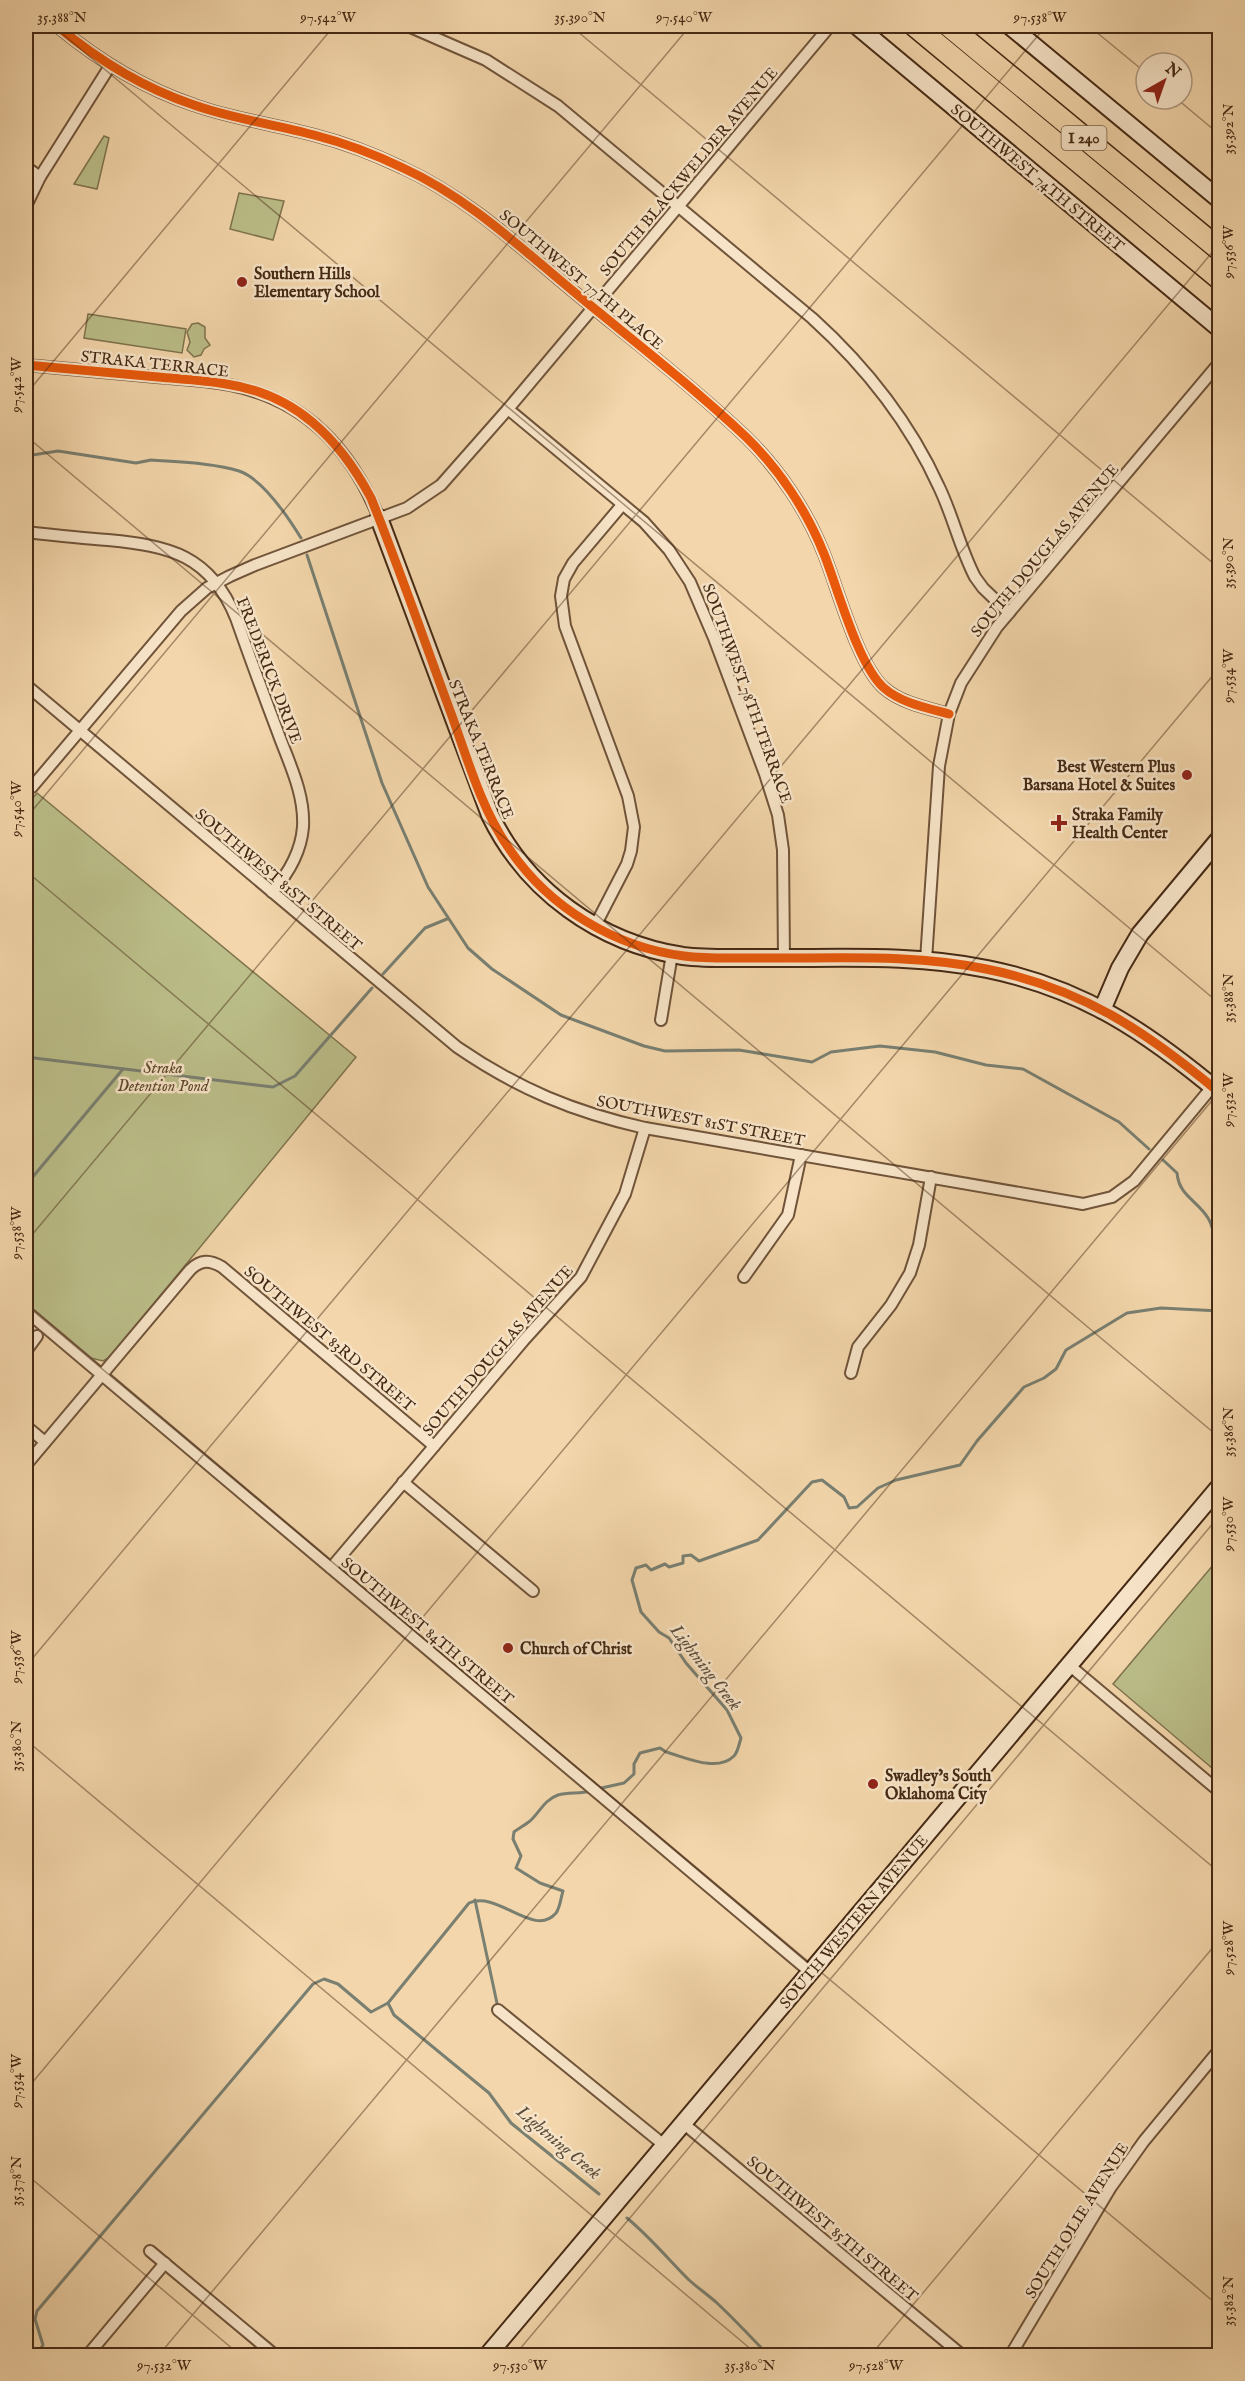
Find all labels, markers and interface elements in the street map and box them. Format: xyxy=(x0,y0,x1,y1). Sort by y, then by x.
text: 35.388°N xyxy=(37,8,87,27)
text: 97.542°W xyxy=(299,8,356,27)
text: 35.390°N xyxy=(554,8,606,27)
text: 97.540°W xyxy=(655,8,713,27)
text: 97.538°W xyxy=(1013,8,1067,27)
north arrow xyxy=(1134,51,1194,111)
text: N xyxy=(1160,58,1184,83)
street label: SOUTH BLACKWELDER AVENUE xyxy=(596,64,783,281)
street label: SOUTHWEST 74TH STREET xyxy=(946,100,1128,257)
text: 35.392°N xyxy=(1219,103,1238,155)
road number: I 240 xyxy=(1062,126,1106,150)
street label: SOUTHWEST 77TH PLACE xyxy=(495,206,667,355)
text: 97.536°W xyxy=(1219,225,1238,280)
place label: Southern Hills Elementary School xyxy=(254,265,380,303)
marker: Southern Hills Elementary School xyxy=(235,275,249,289)
street label: STRAKA TERRACE xyxy=(80,347,230,383)
text: 97.542°W xyxy=(7,357,26,414)
street label: SOUTH DOUGLAS AVENUE xyxy=(967,461,1124,642)
text: 35.390°N xyxy=(1219,537,1238,589)
street label: SOUTHWEST 78TH TERRACE xyxy=(697,581,795,806)
street label: FREDERICK DRIVE xyxy=(231,595,305,747)
text: 97.534°W xyxy=(1219,648,1238,704)
street label: STRAKA TERRACE xyxy=(443,677,517,822)
place label: Best Western Plus Barsana Hotel & Suites xyxy=(1023,758,1175,796)
marker: Best Western Plus Barsana Hotel & Suites xyxy=(1180,768,1194,782)
text: 97.540°W xyxy=(7,780,26,838)
street label: SOUTHWEST 81ST STREET xyxy=(190,805,365,956)
place label: Straka Family Health Center xyxy=(1072,806,1168,844)
marker: Straka Family Health Center xyxy=(1050,814,1068,832)
text: 35.388°N xyxy=(1219,973,1238,1023)
park label: Straka Detention Pond xyxy=(118,1059,210,1097)
text: 97.532°W xyxy=(1219,1072,1238,1128)
street label: SOUTHWEST 81ST STREET xyxy=(595,1092,807,1152)
text: 97.538°W xyxy=(7,1206,26,1260)
street label: SOUTHWEST 83RD STREET xyxy=(239,1262,418,1417)
street label: SOUTH DOUGLAS AVENUE xyxy=(419,1262,578,1441)
text: 35.386°N xyxy=(1219,1407,1238,1457)
text: 97.530°W xyxy=(1219,1496,1238,1552)
street label: SOUTHWEST 84TH STREET xyxy=(336,1554,517,1710)
water label: Lightning Creek xyxy=(663,1619,746,1716)
text: 97.536°W xyxy=(7,1630,26,1685)
place label: Church of Christ xyxy=(520,1640,633,1660)
marker: Church of Christ xyxy=(501,1641,515,1655)
text: 35.380°N xyxy=(7,1721,26,1771)
place label: Swadley’s South Oklahoma City xyxy=(885,1767,992,1805)
marker: Swadley’s South Oklahoma City xyxy=(866,1777,880,1791)
street label: SOUTH WESTERN AVENUE xyxy=(776,1831,933,2013)
text: 97.528°W xyxy=(1219,1920,1238,1976)
text: 97.534°W xyxy=(7,2053,26,2109)
water label: Lightning Creek xyxy=(510,2100,605,2185)
street label: SOUTH OLIE AVENUE xyxy=(1022,2139,1134,2303)
street label: SOUTHWEST 85TH STREET xyxy=(742,2152,921,2307)
text: 35.378°N xyxy=(7,2156,26,2206)
text: 35.382°N xyxy=(1219,2276,1238,2326)
text: 97.532°W xyxy=(136,2356,192,2375)
text: 97.530°W xyxy=(492,2356,548,2375)
text: 35.380°N xyxy=(725,2356,775,2375)
text: 97.528°W xyxy=(848,2356,904,2375)

